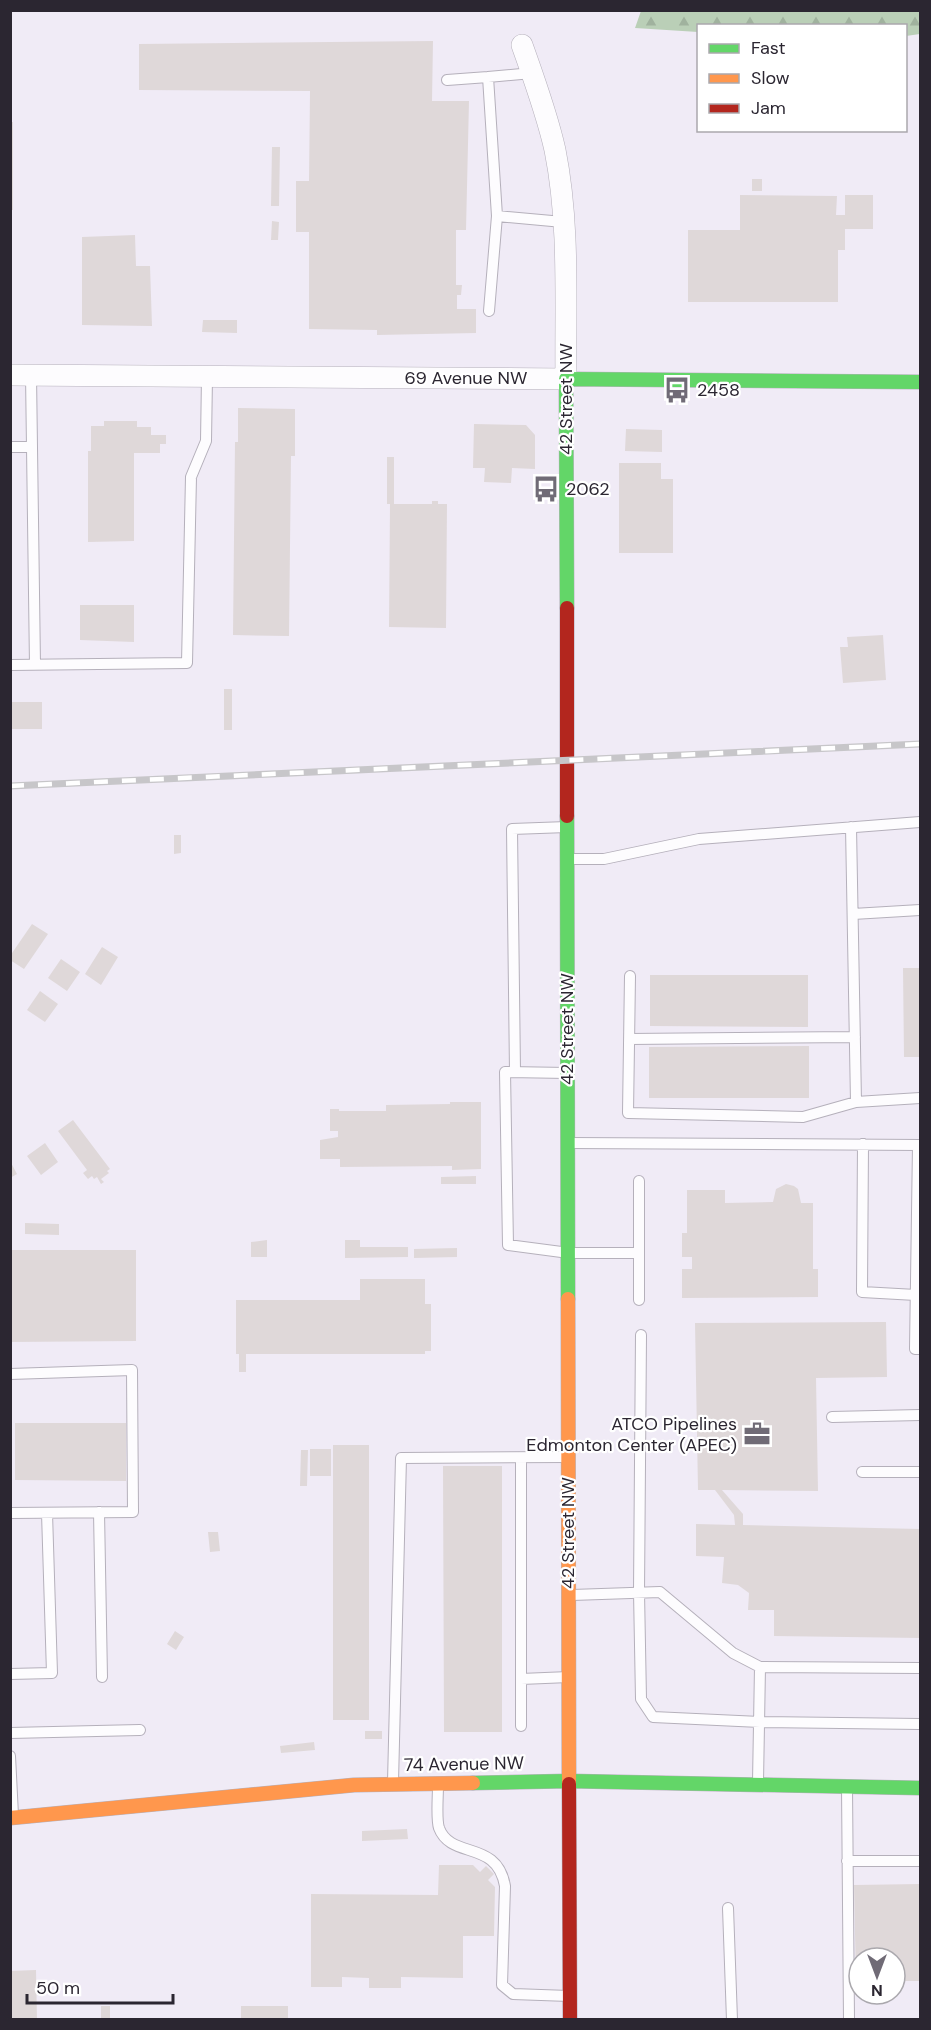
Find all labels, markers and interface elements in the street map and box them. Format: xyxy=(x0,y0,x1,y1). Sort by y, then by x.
legend xyxy=(697,24,907,132)
text: Fast xyxy=(751,36,786,60)
text: Slow xyxy=(751,66,790,90)
text: Jam xyxy=(751,96,786,120)
street label: 42 Street NW xyxy=(554,343,578,455)
street label: 69 Avenue NW xyxy=(405,366,527,390)
bus stop icon: 2458 xyxy=(662,375,692,405)
place label: 2458 xyxy=(697,378,740,402)
bus stop icon: 2062 xyxy=(531,474,561,504)
place label: 2062 xyxy=(566,477,610,501)
street label: 42 Street NW xyxy=(555,973,579,1085)
place label: ATCO Pipelines Edmonton Center (APEC) xyxy=(526,1412,737,1457)
office icon: ATCO Pipelines Edmonton Center (APEC) xyxy=(742,1419,772,1449)
street label: 42 Street NW xyxy=(556,1477,580,1589)
street label: 74 Avenue NW xyxy=(404,1751,524,1777)
north arrow xyxy=(847,1946,907,2006)
scale bar xyxy=(27,1967,172,2005)
text: 50 m xyxy=(36,1976,80,2000)
text: N xyxy=(871,1980,883,2001)

